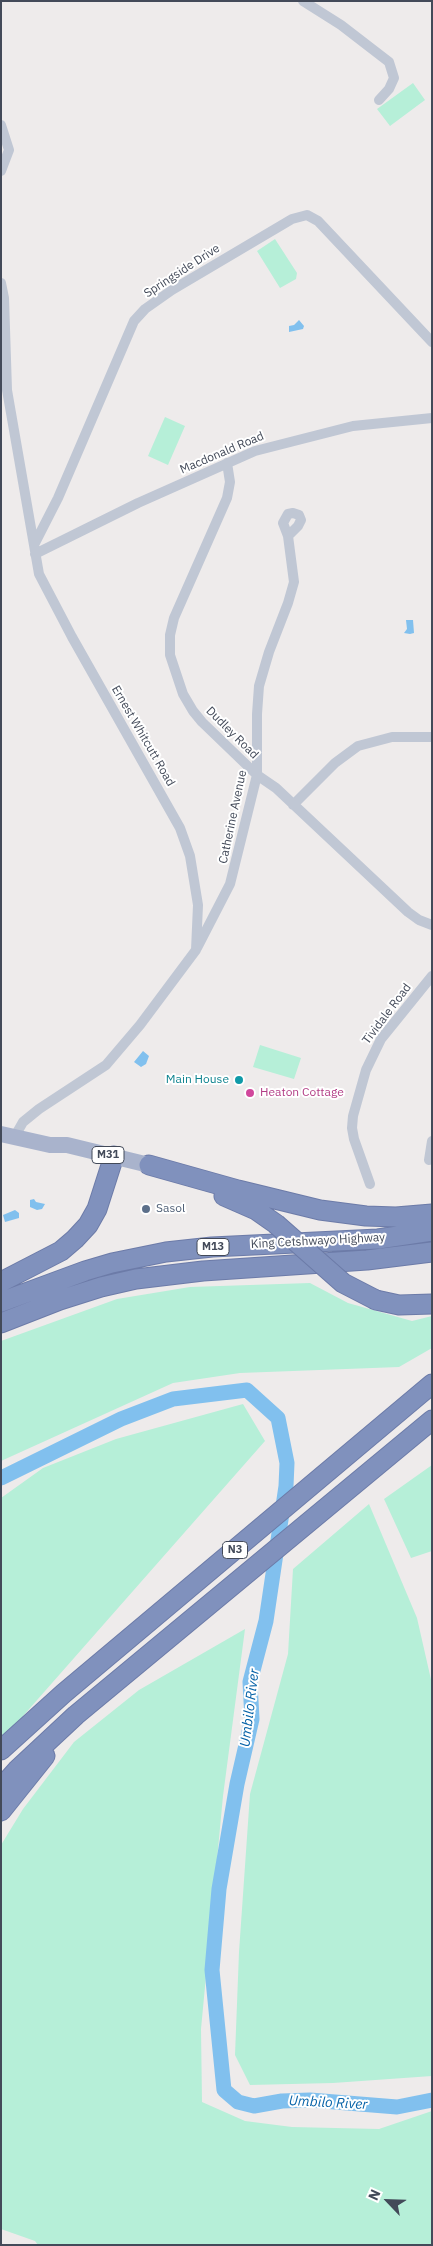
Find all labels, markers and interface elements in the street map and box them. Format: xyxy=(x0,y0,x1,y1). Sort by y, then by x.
street label: Springside Drive xyxy=(141,241,223,301)
street label: Macdonald Road xyxy=(178,429,266,477)
street label: Ernest Whitcutt Road xyxy=(108,683,178,789)
street label: Dudley Road xyxy=(203,704,261,762)
street label: Catherine Avenue xyxy=(216,769,250,865)
street label: Tividale Road xyxy=(359,981,415,1047)
place label: Main House xyxy=(166,1073,229,1087)
marker: Main House xyxy=(233,1074,245,1086)
place label: Heaton Cottage xyxy=(260,1086,344,1100)
marker: Heaton Cottage xyxy=(244,1087,256,1099)
road number: M31 xyxy=(92,1146,124,1164)
place label: Sasol xyxy=(156,1202,185,1216)
marker: Sasol xyxy=(140,1203,152,1215)
street label: King Cetshwayo Highway xyxy=(251,1230,385,1252)
road number: M13 xyxy=(197,1238,229,1256)
road number: N3 xyxy=(222,1542,248,1558)
water label: Umbilo River xyxy=(237,1668,263,1748)
water label: Umbilo River xyxy=(288,2093,368,2113)
north arrow xyxy=(363,2176,413,2226)
text: N xyxy=(364,2187,385,2203)

